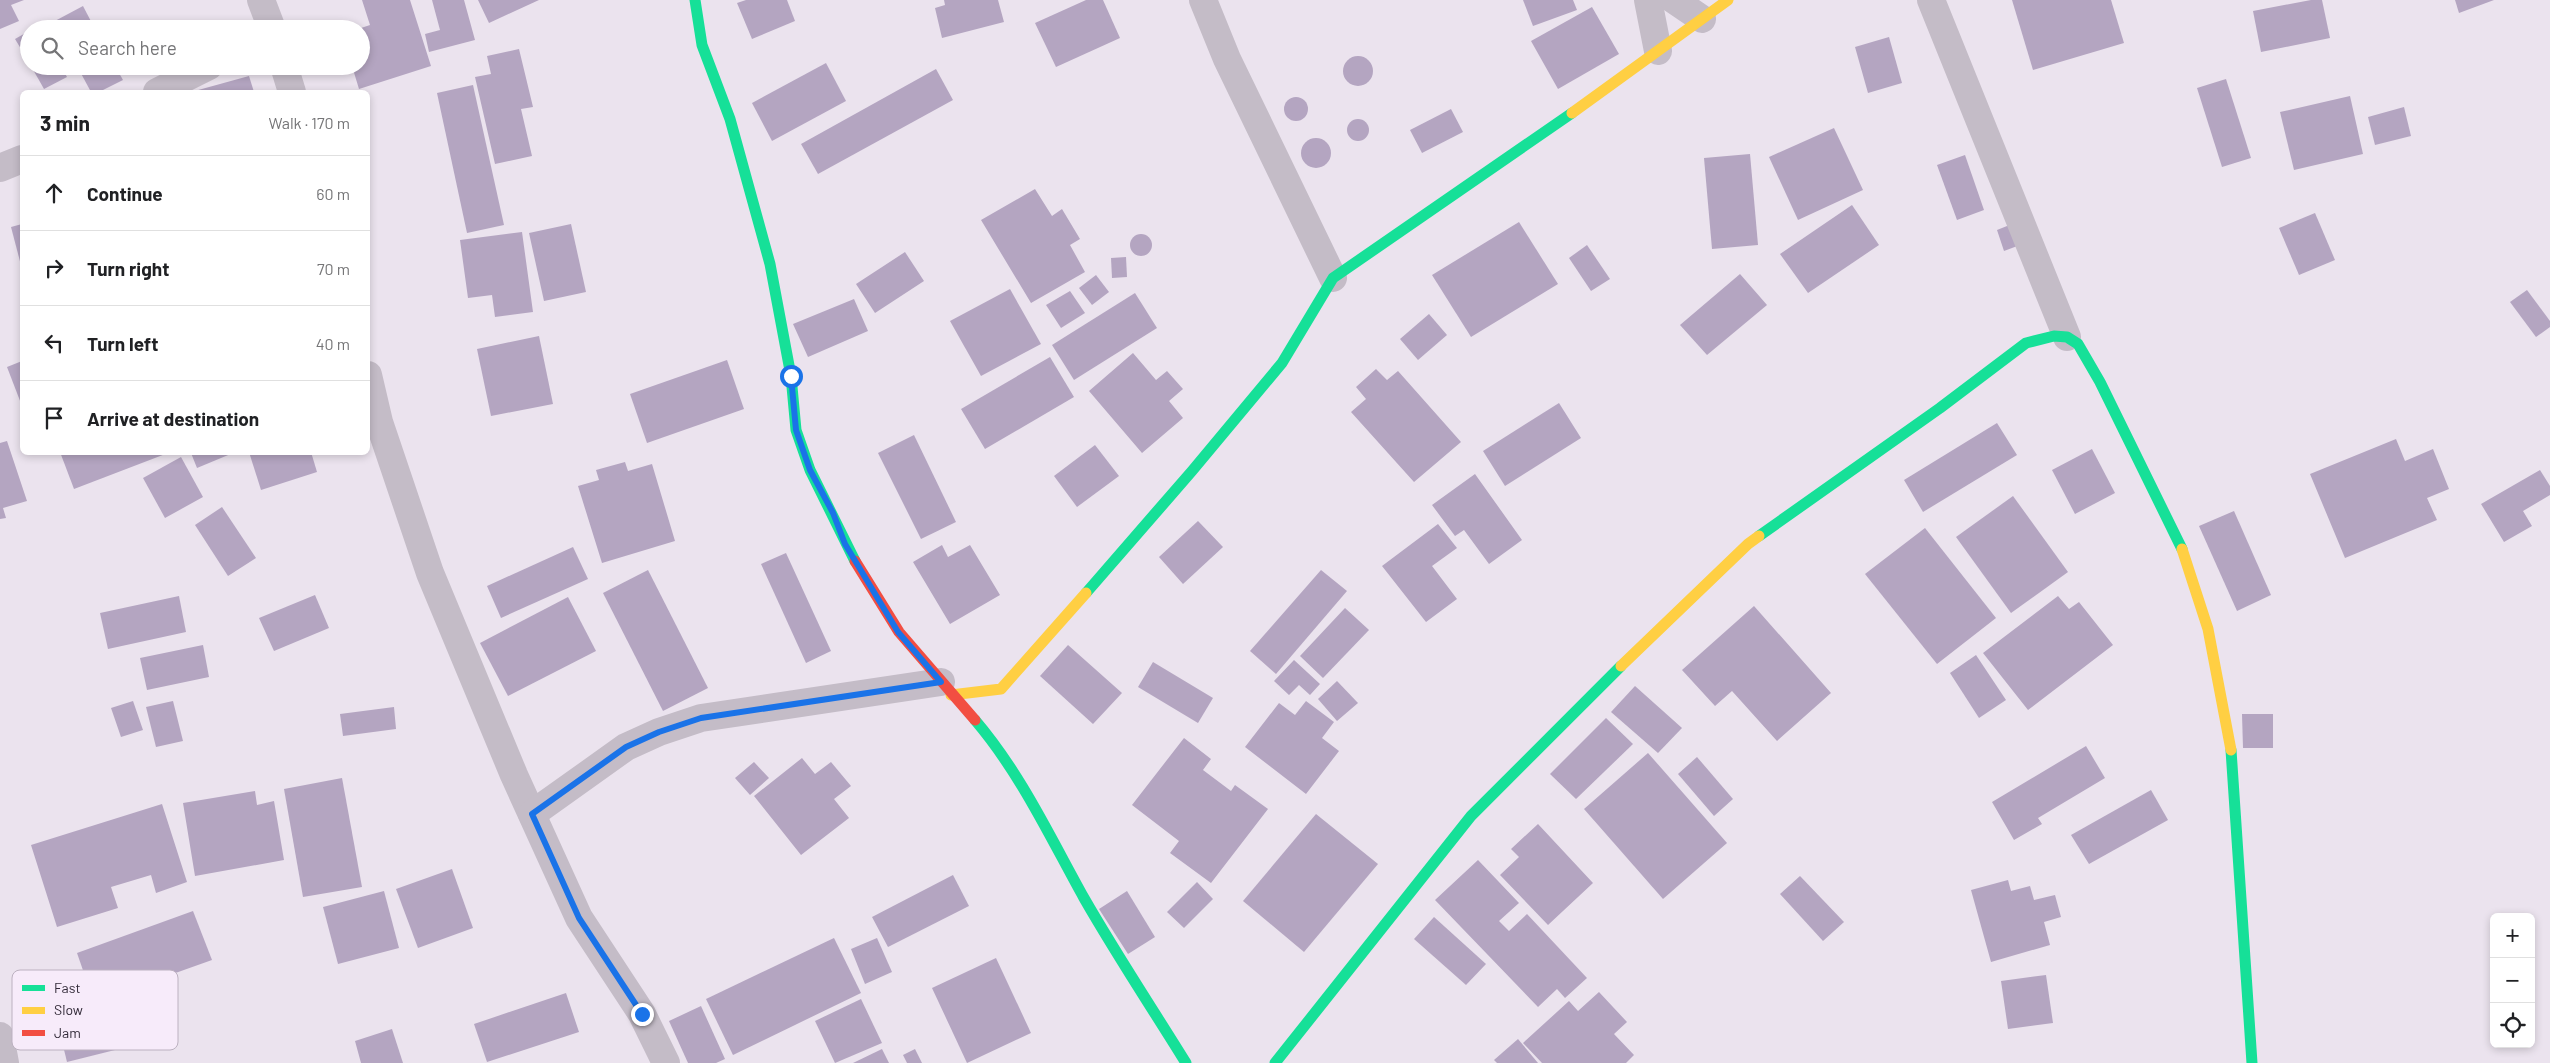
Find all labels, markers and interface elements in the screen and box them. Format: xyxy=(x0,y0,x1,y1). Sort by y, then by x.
search box xyxy=(20,20,370,75)
icon: search xyxy=(38,34,66,62)
text: Search here xyxy=(78,36,177,59)
text: 3 min xyxy=(40,110,90,135)
text: Walk · 170 m xyxy=(268,113,350,132)
icon: ahead xyxy=(40,179,68,207)
text: Continue xyxy=(87,182,163,205)
text: 60 m xyxy=(316,184,350,203)
icon: right xyxy=(40,254,68,282)
text: Turn right xyxy=(87,257,169,280)
text: 70 m xyxy=(317,259,350,278)
icon: left xyxy=(40,329,68,357)
text: Turn left xyxy=(87,332,158,355)
text: 40 m xyxy=(316,334,350,353)
route start xyxy=(780,365,803,388)
icon: arrive xyxy=(40,404,68,432)
text: Arrive at destination xyxy=(87,407,259,430)
map controls xyxy=(2490,913,2535,1048)
button: + xyxy=(2490,913,2535,958)
button: − xyxy=(2490,958,2535,1003)
legend xyxy=(12,970,178,1050)
text: Fast xyxy=(54,979,80,996)
text: Slow xyxy=(54,1001,83,1018)
route end xyxy=(631,1003,654,1026)
button: locate xyxy=(2490,1003,2535,1048)
text: Jam xyxy=(54,1024,81,1041)

